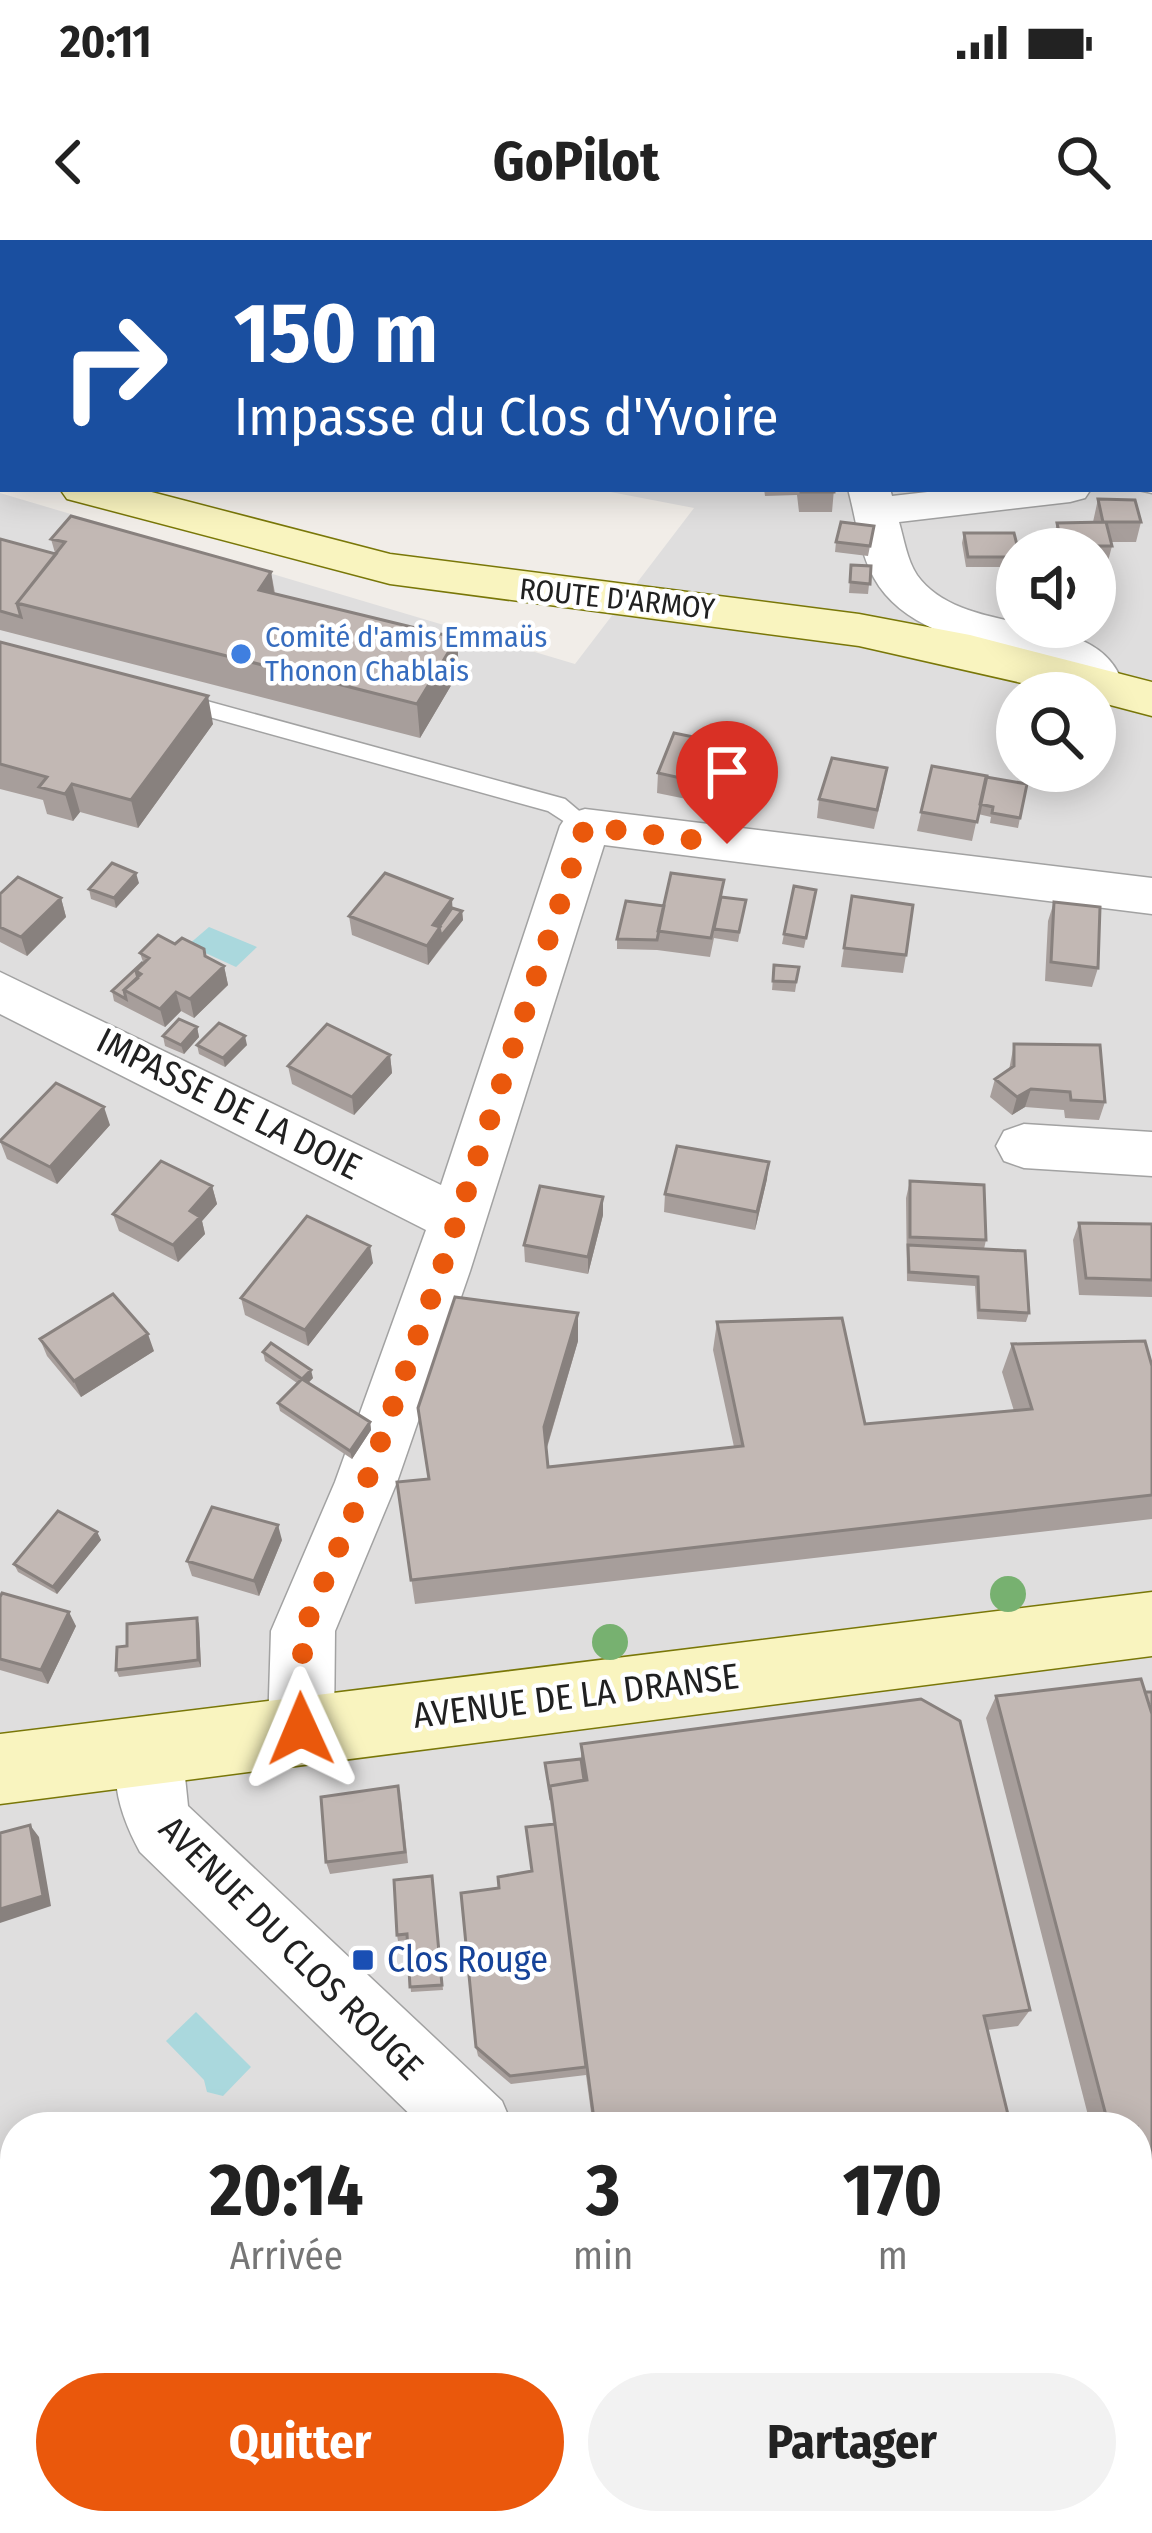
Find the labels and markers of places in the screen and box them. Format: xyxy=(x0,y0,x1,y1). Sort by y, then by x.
place label: Comité d'amis Emmaüs Thonon Chablais xyxy=(265,619,547,689)
marker: Comité d'amis Emmaüs Thonon Chablais xyxy=(228,641,254,667)
pin xyxy=(676,721,778,844)
place label: Clos Rouge xyxy=(387,1938,548,1982)
marker: Clos Rouge xyxy=(350,1947,376,1973)

